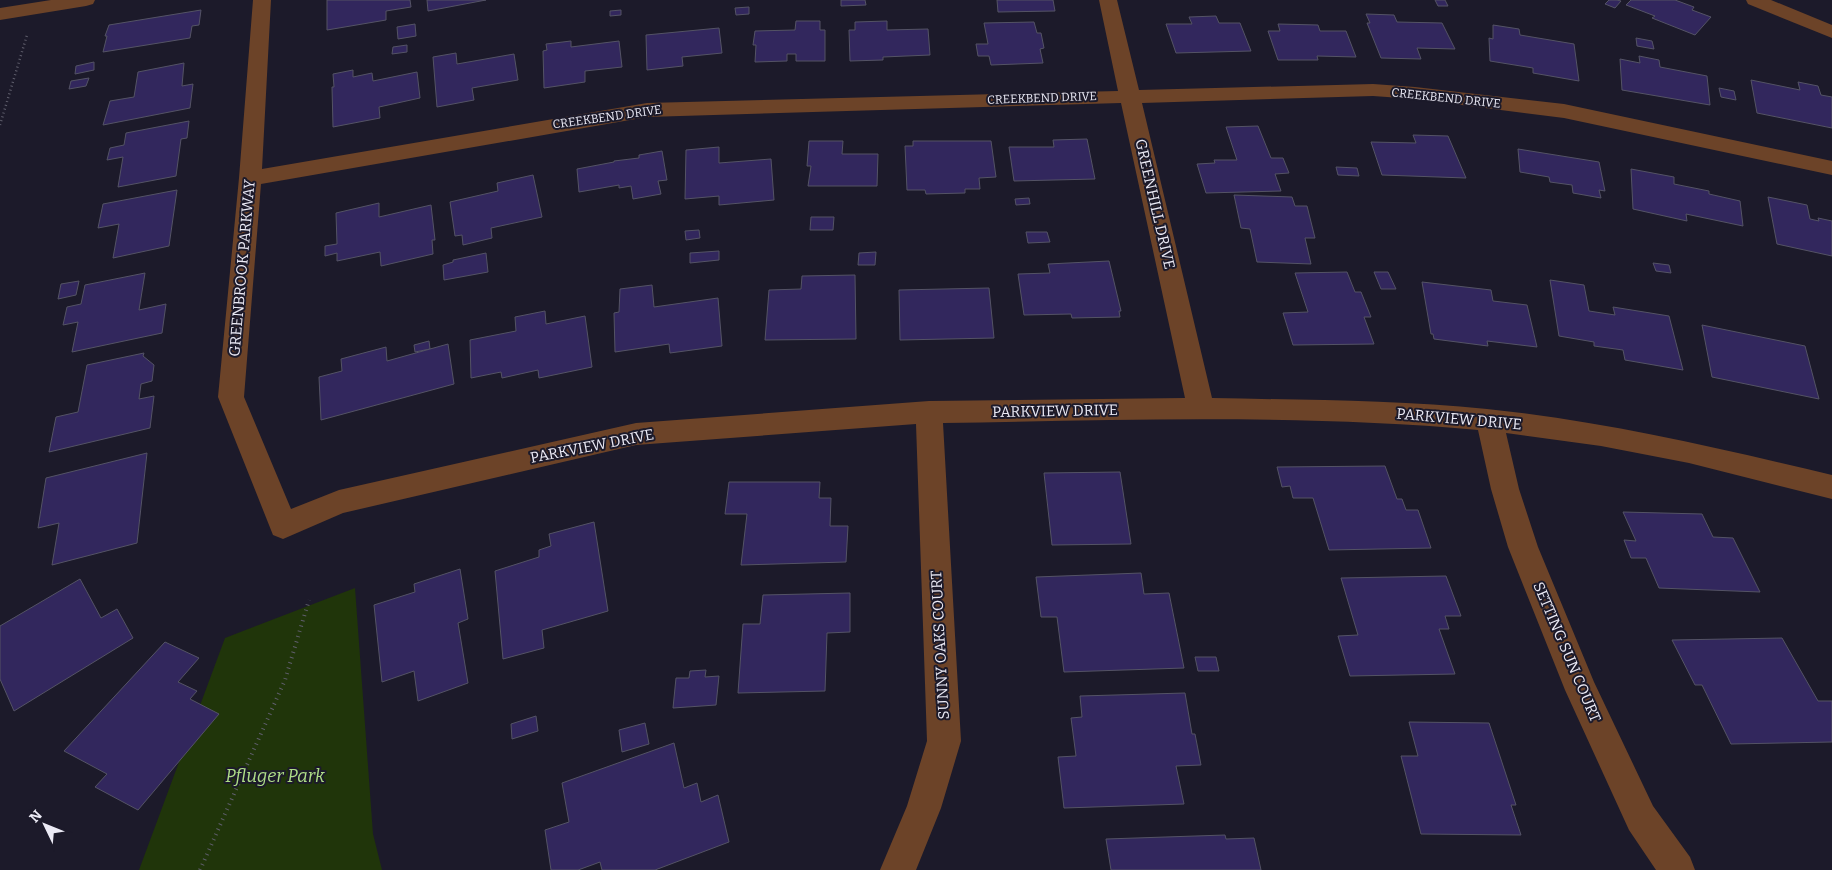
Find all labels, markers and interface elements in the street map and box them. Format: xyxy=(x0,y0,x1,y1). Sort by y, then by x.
street label: CREEKBEND DRIVE xyxy=(1391,85,1501,111)
street label: CREEKBEND DRIVE xyxy=(987,89,1097,107)
street label: CREEKBEND DRIVE xyxy=(552,102,662,132)
street label: GREENHILL DRIVE xyxy=(1131,137,1179,271)
street label: GREENBROOK PARKWAY xyxy=(225,178,259,357)
street label: PARKVIEW DRIVE xyxy=(992,401,1118,421)
street label: PARKVIEW DRIVE xyxy=(1396,405,1522,433)
street label: PARKVIEW DRIVE xyxy=(529,425,655,467)
street label: SUNNY OAKS COURT xyxy=(927,570,953,720)
street label: SETTING SUN COURT xyxy=(1529,579,1605,725)
park label: Pfluger Park xyxy=(225,765,325,787)
north arrow xyxy=(20,800,70,850)
text: N xyxy=(26,807,46,826)

